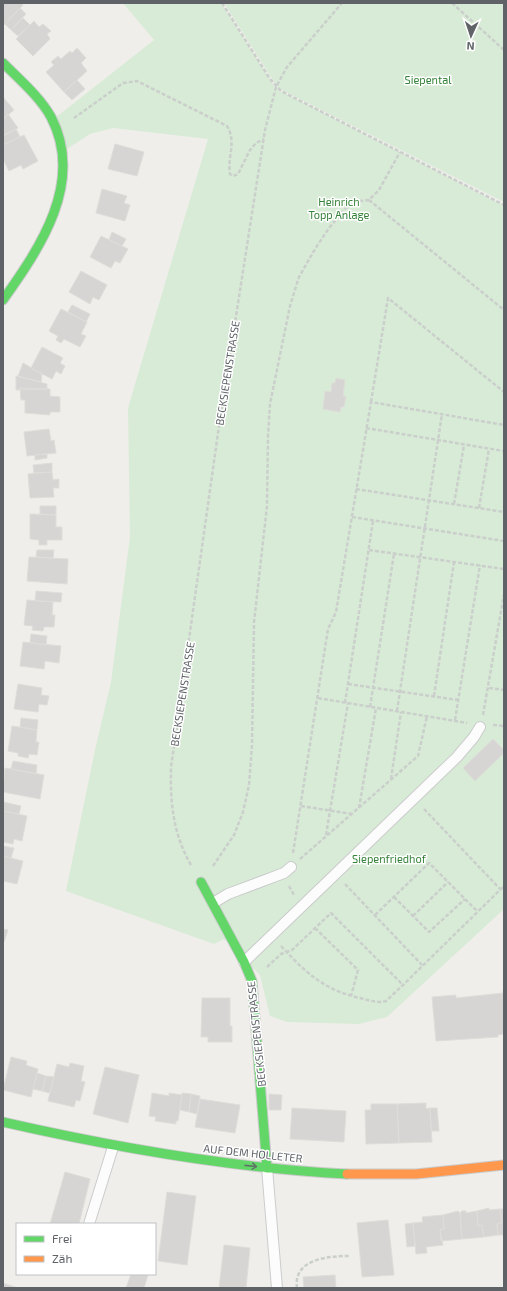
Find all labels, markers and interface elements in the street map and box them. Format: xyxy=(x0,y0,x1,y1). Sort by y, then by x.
north arrow xyxy=(451,16,491,56)
text: N xyxy=(466,40,475,53)
park label: Siepental xyxy=(405,73,452,86)
park label: Heinrich Topp Anlage xyxy=(309,195,370,221)
street label: BECKSIEPENSTRASSE xyxy=(212,320,242,426)
street label: BECKSIEPENSTRASSE xyxy=(167,641,197,747)
park label: Siepenfriedhof xyxy=(352,852,427,865)
street label: BECKSIEPENSTRASSE xyxy=(244,981,268,1087)
street label: AUF DEM HOLLETER xyxy=(203,1141,303,1165)
one-way arrow xyxy=(244,1162,257,1170)
legend xyxy=(16,1223,156,1275)
text: Frei xyxy=(52,1231,72,1245)
text: Zäh xyxy=(52,1251,72,1265)

